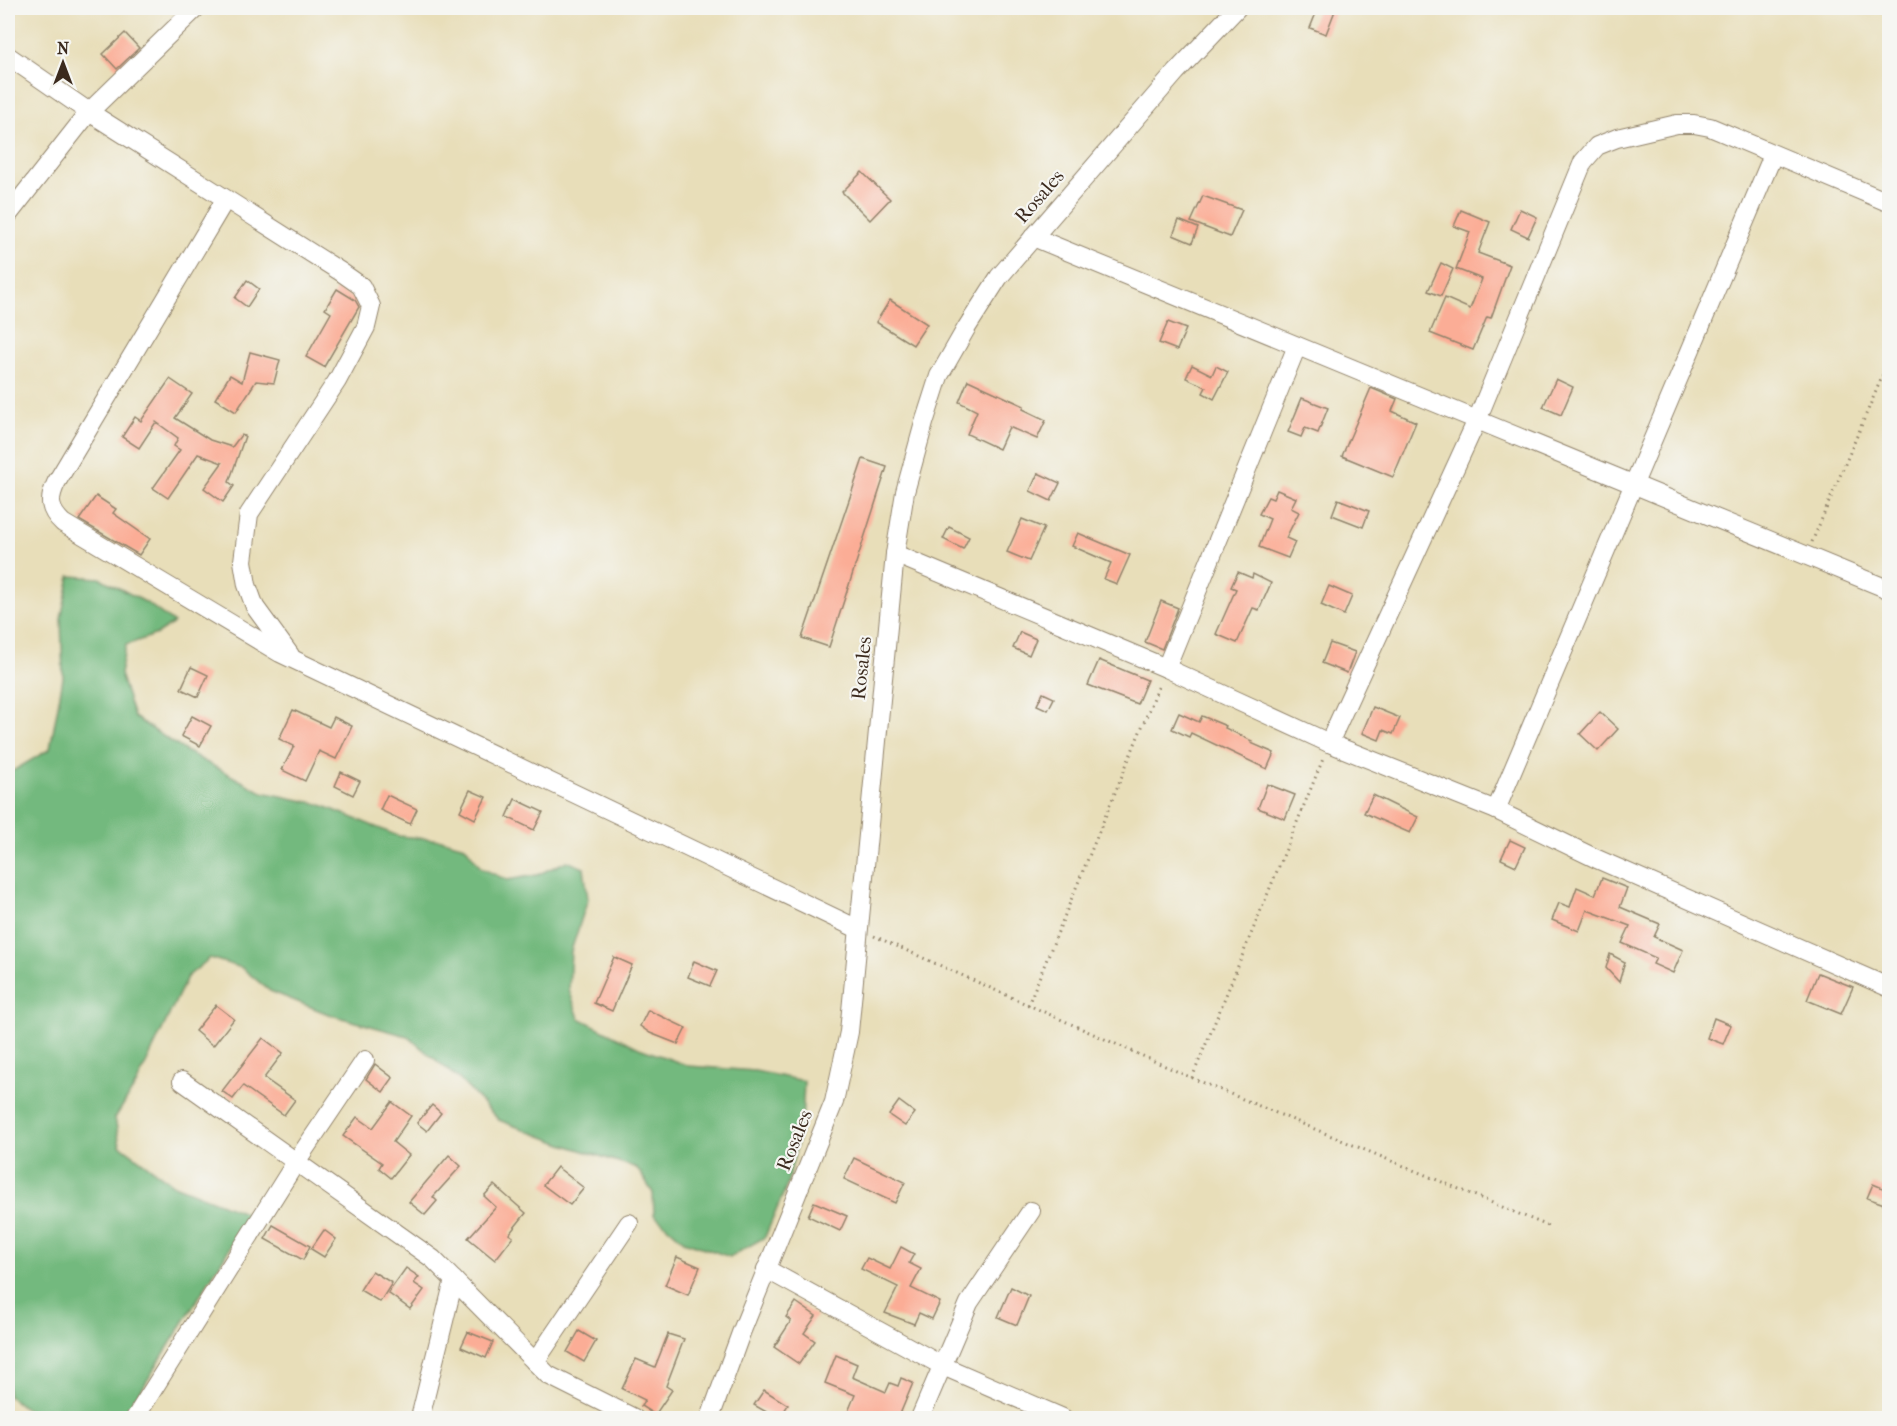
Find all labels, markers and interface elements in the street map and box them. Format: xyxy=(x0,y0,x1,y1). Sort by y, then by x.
north arrow xyxy=(33,33,93,93)
text: N xyxy=(57,39,70,58)
street label: Rosales xyxy=(1010,165,1069,228)
street label: Rosales xyxy=(847,635,876,701)
street label: Rosales xyxy=(772,1106,817,1174)

